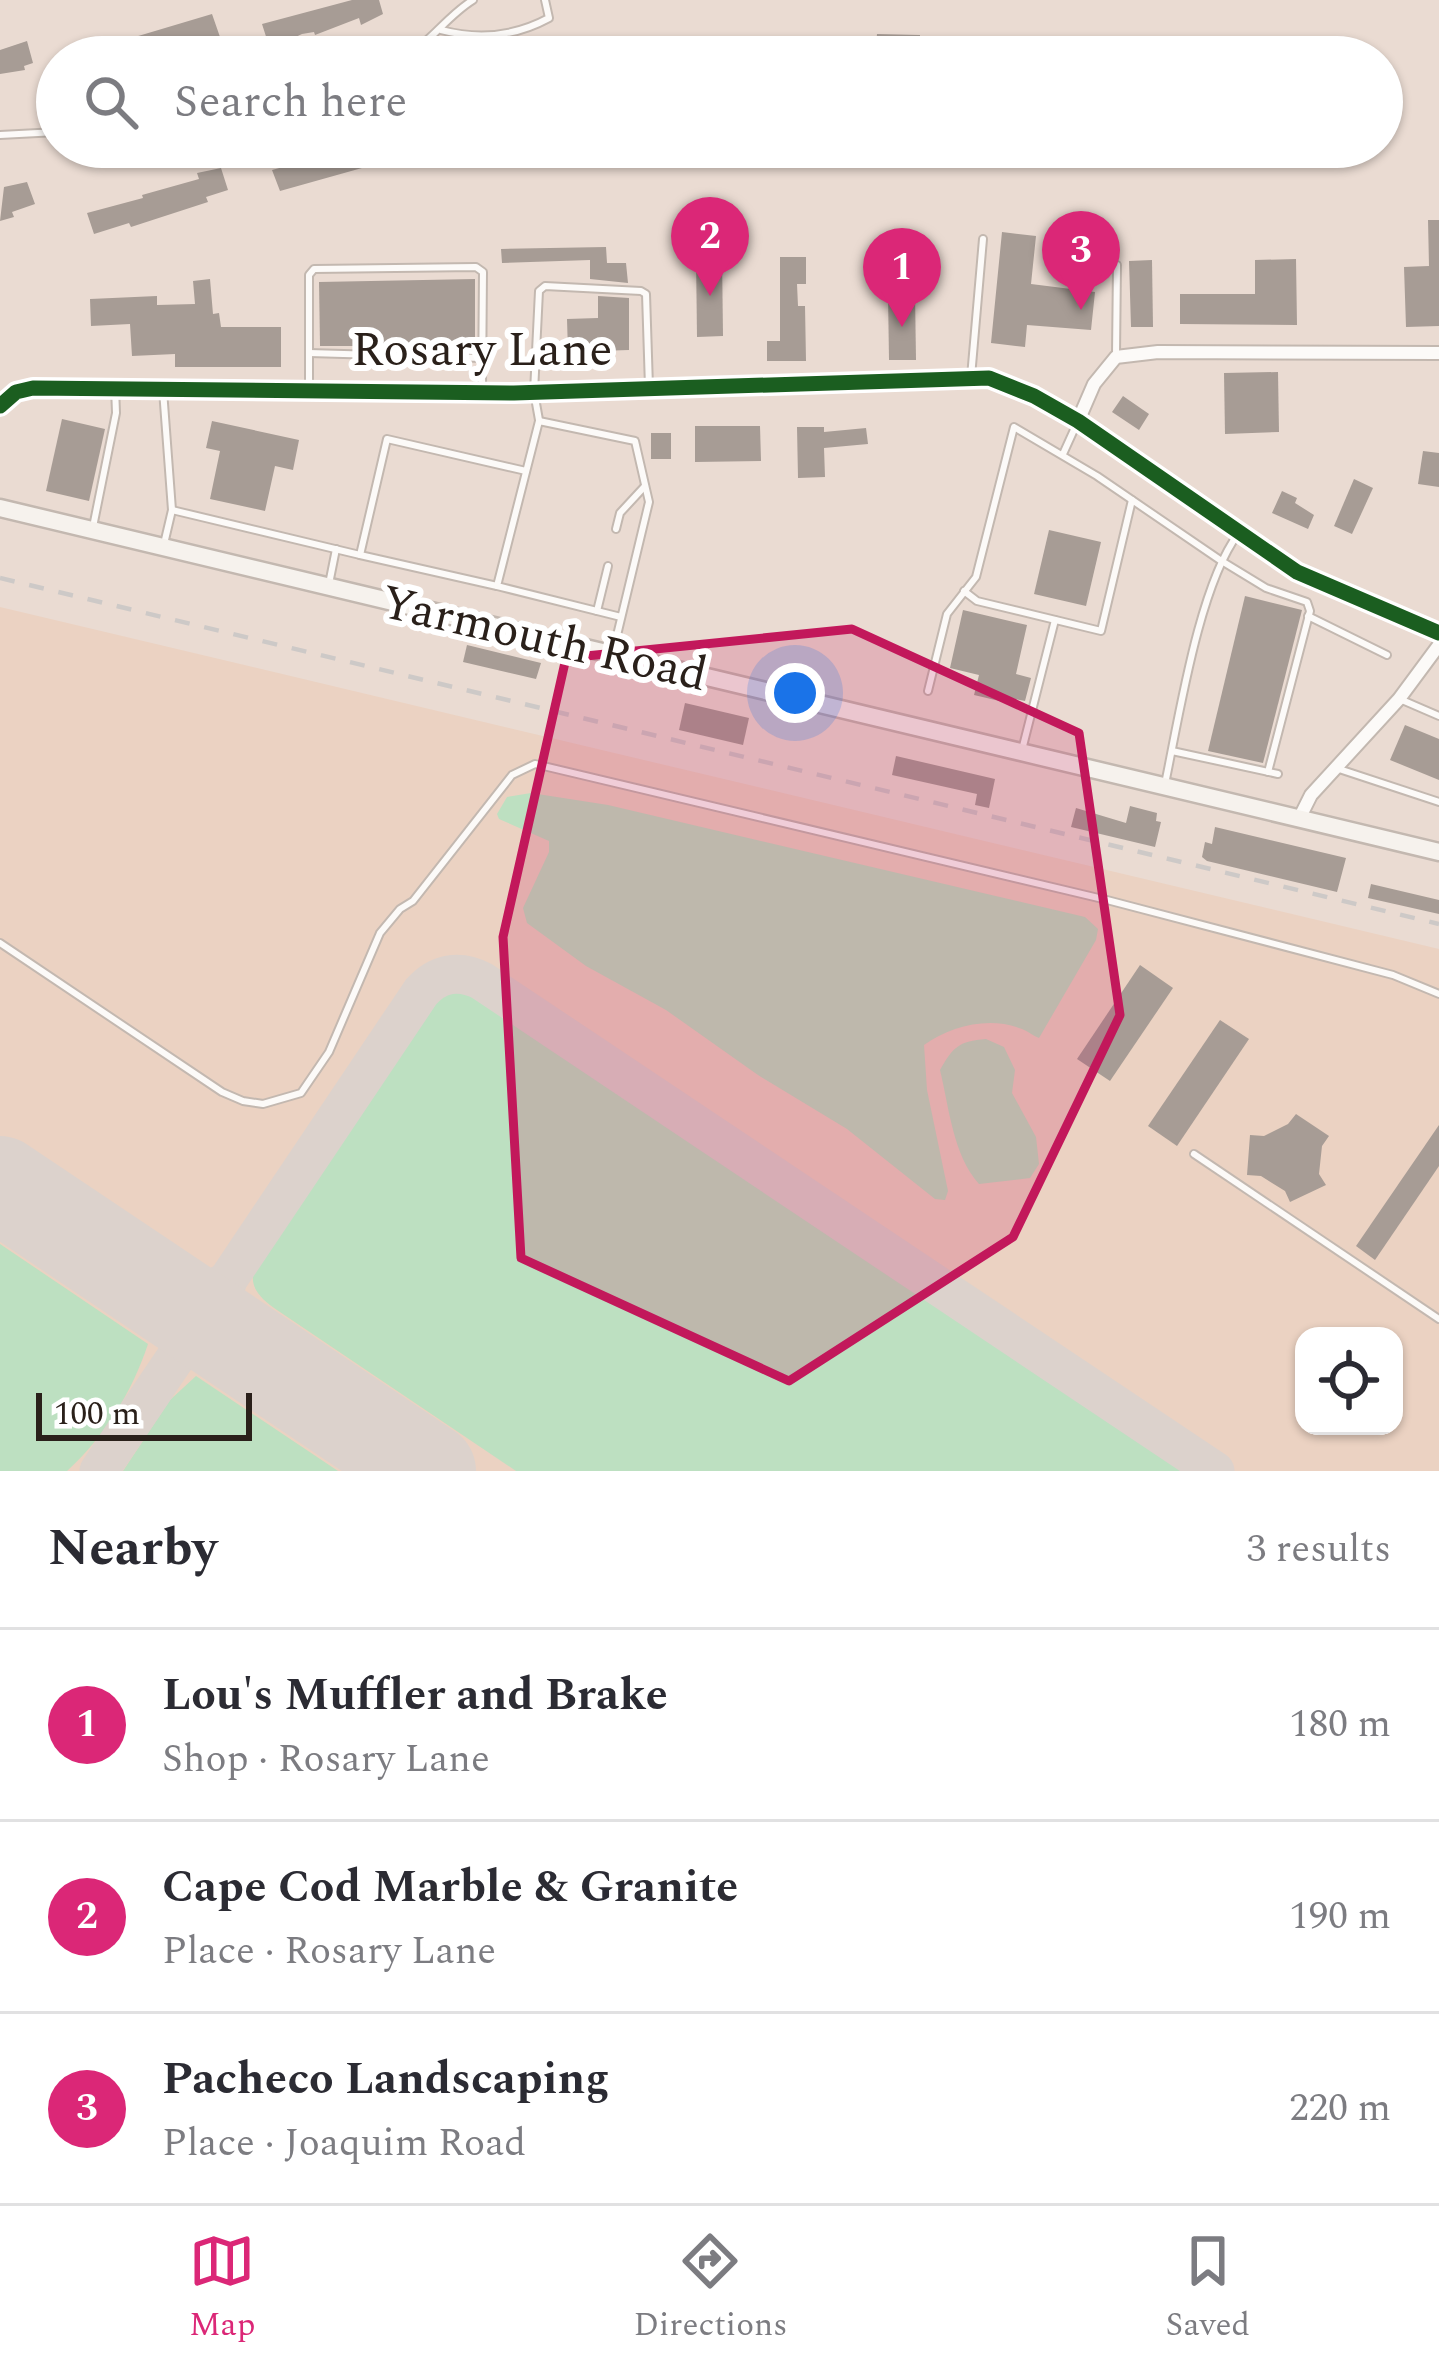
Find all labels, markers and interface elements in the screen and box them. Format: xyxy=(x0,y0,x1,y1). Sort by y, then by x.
search box xyxy=(36,36,1403,168)
text: Search here xyxy=(174,68,407,137)
icon: search xyxy=(78,69,144,135)
pin: 2 xyxy=(671,197,749,296)
pin: 3 xyxy=(1042,211,1120,310)
pin: 1 xyxy=(863,228,941,327)
street label: Rosary Lane xyxy=(352,314,612,387)
street label: Yarmouth Road xyxy=(374,566,714,712)
your location xyxy=(765,663,825,723)
map controls xyxy=(1295,1327,1403,1435)
button: locate xyxy=(1295,1327,1403,1435)
scale bar xyxy=(36,1387,252,1440)
text: 100 m xyxy=(54,1389,140,1439)
text: Nearby xyxy=(48,1510,217,1588)
text: 3 results xyxy=(1247,1520,1391,1579)
text: Lou's Muffler and Brake xyxy=(162,1661,668,1730)
text: 1 xyxy=(76,1695,98,1754)
text: 180 m xyxy=(1289,1695,1391,1754)
text: Shop · Rosary Lane xyxy=(162,1730,490,1789)
text: Cape Cod Marble & Granite xyxy=(162,1853,738,1922)
text: 2 xyxy=(76,1887,98,1946)
text: 190 m xyxy=(1289,1887,1391,1946)
text: Place · Rosary Lane xyxy=(162,1922,496,1981)
text: Pacheco Landscaping xyxy=(162,2045,609,2114)
text: 3 xyxy=(76,2079,98,2138)
text: 220 m xyxy=(1289,2079,1391,2138)
text: Place · Joaquim Road xyxy=(162,2114,526,2173)
tab: Map xyxy=(189,2228,255,2350)
tab: Directions xyxy=(633,2228,787,2350)
tab: Saved xyxy=(1165,2228,1250,2350)

